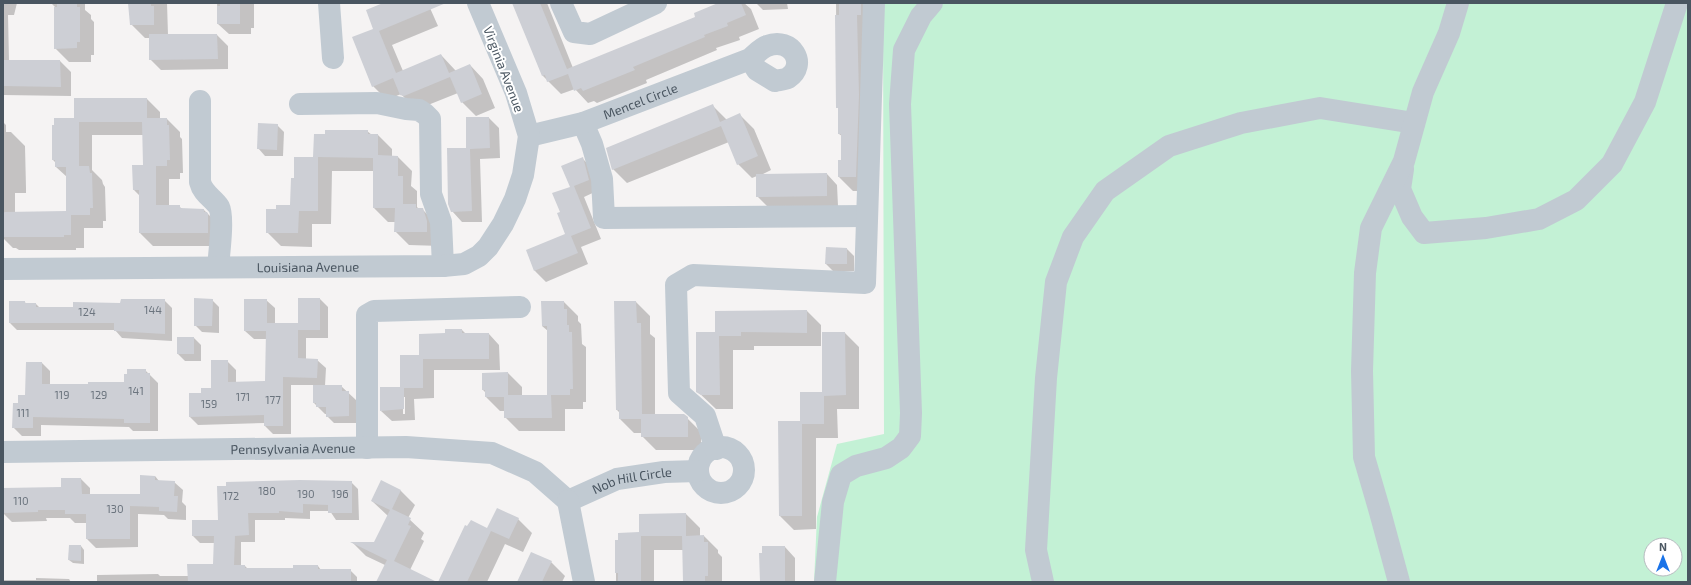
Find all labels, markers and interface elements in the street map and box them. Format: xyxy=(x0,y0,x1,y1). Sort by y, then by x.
street label: Virginia Avenue xyxy=(480,24,528,114)
street label: Mencel Circle xyxy=(601,79,680,123)
street label: Louisiana Avenue xyxy=(257,259,359,275)
house number: 144 xyxy=(144,303,162,316)
house number: 124 xyxy=(78,305,96,318)
house number: 141 xyxy=(128,384,144,397)
house number: 119 xyxy=(54,388,70,401)
house number: 129 xyxy=(91,388,107,401)
house number: 171 xyxy=(236,390,250,403)
house number: 177 xyxy=(265,393,281,406)
house number: 159 xyxy=(201,397,217,410)
house number: 111 xyxy=(16,406,30,419)
street label: Pennsylvania Avenue xyxy=(230,440,356,457)
street label: Nob Hill Circle xyxy=(589,464,672,497)
house number: 180 xyxy=(258,484,276,497)
house number: 190 xyxy=(297,487,315,500)
house number: 196 xyxy=(332,487,348,500)
house number: 172 xyxy=(223,489,239,502)
house number: 110 xyxy=(13,494,29,507)
house number: 130 xyxy=(106,502,124,515)
north arrow xyxy=(1643,537,1683,577)
text: N xyxy=(1659,540,1667,553)

